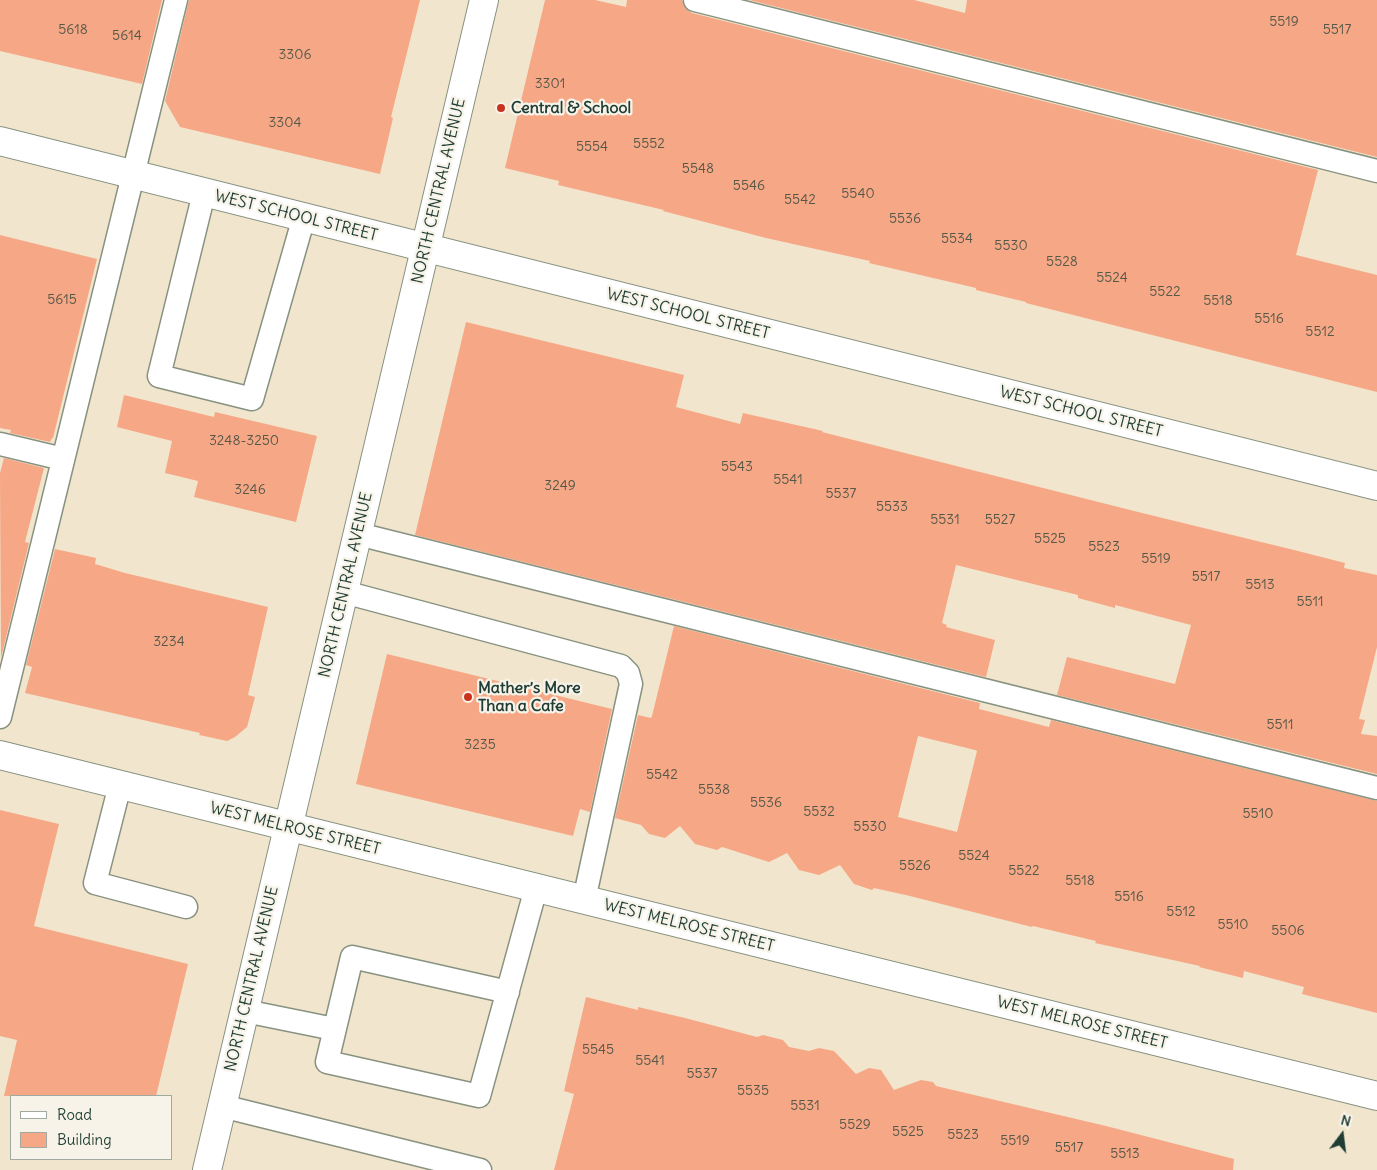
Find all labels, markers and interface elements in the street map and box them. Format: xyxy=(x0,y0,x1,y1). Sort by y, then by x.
house number: 5519 xyxy=(1269,14,1299,30)
house number: 5618 xyxy=(58,22,88,38)
house number: 5517 xyxy=(1323,22,1351,38)
house number: 5614 xyxy=(112,28,142,44)
house number: 3306 xyxy=(278,47,312,63)
house number: 3301 xyxy=(535,76,565,92)
street label: NORTH CENTRAL AVENUE xyxy=(408,96,470,286)
place label: Central & School xyxy=(511,98,631,118)
marker: Central & School xyxy=(495,102,507,114)
house number: 3304 xyxy=(268,115,302,131)
house number: 5552 xyxy=(633,136,665,152)
house number: 5554 xyxy=(576,139,608,155)
house number: 5548 xyxy=(682,161,714,177)
house number: 5546 xyxy=(733,178,765,194)
street label: WEST SCHOOL STREET xyxy=(212,186,380,246)
house number: 5540 xyxy=(841,186,875,202)
house number: 5542 xyxy=(784,192,816,208)
house number: 5536 xyxy=(889,211,921,227)
house number: 5534 xyxy=(941,231,973,247)
house number: 5530 xyxy=(994,238,1028,254)
house number: 5528 xyxy=(1046,254,1078,270)
house number: 5524 xyxy=(1096,270,1128,286)
street label: WEST SCHOOL STREET xyxy=(604,284,772,344)
house number: 5522 xyxy=(1149,284,1181,300)
house number: 5615 xyxy=(47,292,77,308)
house number: 5518 xyxy=(1203,293,1233,309)
house number: 5516 xyxy=(1254,311,1284,327)
house number: 5512 xyxy=(1305,324,1335,340)
street label: WEST SCHOOL STREET xyxy=(997,382,1165,442)
house number: 3248-3250 xyxy=(209,433,279,449)
house number: 5543 xyxy=(721,459,753,475)
house number: 5541 xyxy=(773,472,803,488)
house number: 3249 xyxy=(544,478,576,494)
house number: 3246 xyxy=(234,482,266,498)
house number: 5537 xyxy=(826,486,856,502)
street label: NORTH CENTRAL AVENUE xyxy=(315,490,377,680)
house number: 5533 xyxy=(876,499,908,515)
house number: 5531 xyxy=(930,512,960,528)
house number: 5527 xyxy=(985,512,1015,528)
house number: 5525 xyxy=(1034,531,1066,547)
house number: 5523 xyxy=(1088,539,1120,555)
house number: 5519 xyxy=(1141,551,1171,567)
house number: 5517 xyxy=(1192,569,1220,585)
house number: 5513 xyxy=(1245,577,1275,593)
house number: 5511 xyxy=(1296,594,1324,610)
house number: 3234 xyxy=(153,634,185,650)
place label: Mather’s More Than a Cafe xyxy=(478,678,581,716)
marker: Mather’s More Than a Cafe xyxy=(462,691,474,703)
house number: 5511 xyxy=(1266,717,1294,733)
house number: 3235 xyxy=(464,737,496,753)
house number: 5542 xyxy=(646,767,678,783)
house number: 5538 xyxy=(698,782,730,798)
house number: 5536 xyxy=(750,795,782,811)
street label: WEST MELROSE STREET xyxy=(208,799,382,859)
house number: 5532 xyxy=(803,804,835,820)
house number: 5510 xyxy=(1243,806,1273,822)
house number: 5530 xyxy=(853,819,887,835)
house number: 5524 xyxy=(958,848,990,864)
house number: 5526 xyxy=(899,858,931,874)
house number: 5522 xyxy=(1008,863,1040,879)
house number: 5518 xyxy=(1065,873,1095,889)
street label: NORTH CENTRAL AVENUE xyxy=(221,884,283,1074)
house number: 5516 xyxy=(1114,889,1144,905)
street label: WEST MELROSE STREET xyxy=(602,896,776,956)
house number: 5512 xyxy=(1166,904,1196,920)
house number: 5510 xyxy=(1218,917,1248,933)
house number: 5506 xyxy=(1271,923,1305,939)
street label: WEST MELROSE STREET xyxy=(995,993,1169,1053)
house number: 5545 xyxy=(582,1042,614,1058)
house number: 5541 xyxy=(635,1053,665,1069)
house number: 5537 xyxy=(687,1066,717,1082)
house number: 5535 xyxy=(737,1083,769,1099)
legend xyxy=(10,1095,172,1160)
house number: 5531 xyxy=(790,1098,820,1114)
text: Road xyxy=(57,1105,92,1124)
north arrow xyxy=(1317,1110,1367,1160)
text: N xyxy=(1339,1111,1353,1130)
house number: 5529 xyxy=(839,1117,871,1133)
house number: 5525 xyxy=(892,1124,924,1140)
house number: 5523 xyxy=(947,1127,979,1143)
text: Building xyxy=(57,1130,112,1149)
house number: 5519 xyxy=(1000,1133,1030,1149)
house number: 5517 xyxy=(1055,1140,1083,1156)
house number: 5513 xyxy=(1110,1146,1140,1162)

